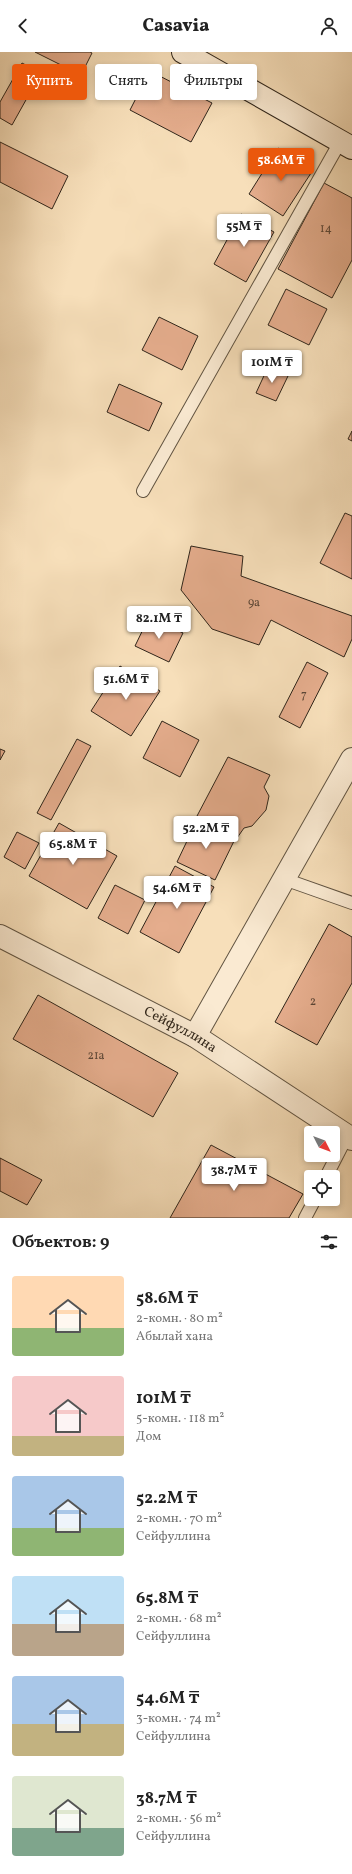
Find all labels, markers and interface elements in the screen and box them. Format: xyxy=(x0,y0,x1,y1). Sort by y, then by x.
text: Casavia xyxy=(142,14,210,39)
icon: back xyxy=(12,15,34,37)
icon: person xyxy=(318,15,340,37)
chip: Купить xyxy=(12,64,87,100)
chip: Снять xyxy=(95,64,162,100)
chip: Фильтры xyxy=(170,64,257,100)
pin: 58.6M ₸ xyxy=(244,148,318,182)
text: 58.6M ₸ xyxy=(257,152,305,170)
pin: 55M ₸ xyxy=(216,214,272,248)
text: 55M ₸ xyxy=(226,218,262,236)
house number: 14 xyxy=(320,221,332,237)
pin: 101M ₸ xyxy=(239,350,305,384)
text: 101M ₸ xyxy=(251,354,293,372)
house number: 9а xyxy=(248,595,260,611)
pin: 82.1M ₸ xyxy=(122,606,196,640)
text: 82.1M ₸ xyxy=(136,610,182,628)
pin: 51.6M ₸ xyxy=(89,667,163,701)
text: 51.6M ₸ xyxy=(103,671,149,689)
house number: 7 xyxy=(301,687,307,703)
pin: 52.2M ₸ xyxy=(169,816,243,850)
text: 52.2M ₸ xyxy=(182,820,230,838)
pin: 65.8M ₸ xyxy=(36,832,110,866)
text: 65.8M ₸ xyxy=(49,836,97,854)
pin: 54.6M ₸ xyxy=(140,876,214,910)
text: 54.6M ₸ xyxy=(153,880,201,898)
house number: 2 xyxy=(310,994,316,1010)
street label: Сейфуллина xyxy=(140,1002,220,1057)
house number: 21а xyxy=(87,1048,105,1064)
north arrow xyxy=(304,1126,340,1162)
map controls xyxy=(304,1126,340,1206)
pin: 38.7M ₸ xyxy=(197,1158,271,1192)
text: 38.7M ₸ xyxy=(211,1162,257,1180)
button: locate xyxy=(304,1170,340,1206)
text: Объектов: 9 xyxy=(12,1231,109,1254)
icon: filters xyxy=(318,1231,340,1253)
text: 58.6M ₸ xyxy=(136,1287,198,1310)
icon: home xyxy=(44,1292,92,1340)
text: 2-комн. · 80 m² xyxy=(136,1310,223,1328)
text: Абылай хана xyxy=(136,1328,213,1346)
text: 101M ₸ xyxy=(136,1387,191,1410)
icon: home xyxy=(44,1392,92,1440)
text: 5-комн. · 118 m² xyxy=(136,1410,224,1428)
text: Дом xyxy=(136,1428,161,1446)
text: 52.2M ₸ xyxy=(136,1487,198,1510)
icon: home xyxy=(44,1492,92,1540)
text: 2-комн. · 70 m² xyxy=(136,1510,222,1528)
text: Сейфуллина xyxy=(136,1528,211,1546)
text: 65.8M ₸ xyxy=(136,1587,199,1610)
icon: home xyxy=(44,1592,92,1640)
text: 2-комн. · 68 m² xyxy=(136,1610,222,1628)
text: Сейфуллина xyxy=(136,1628,211,1646)
text: 54.6M ₸ xyxy=(136,1687,200,1710)
icon: home xyxy=(44,1692,92,1740)
text: 3-комн. · 74 m² xyxy=(136,1710,221,1728)
text: Сейфуллина xyxy=(136,1728,211,1746)
text: 38.7M ₸ xyxy=(136,1787,197,1810)
icon: home xyxy=(44,1792,92,1840)
text: 2-комн. · 56 m² xyxy=(136,1810,221,1828)
text: Сейфуллина xyxy=(136,1828,211,1846)

